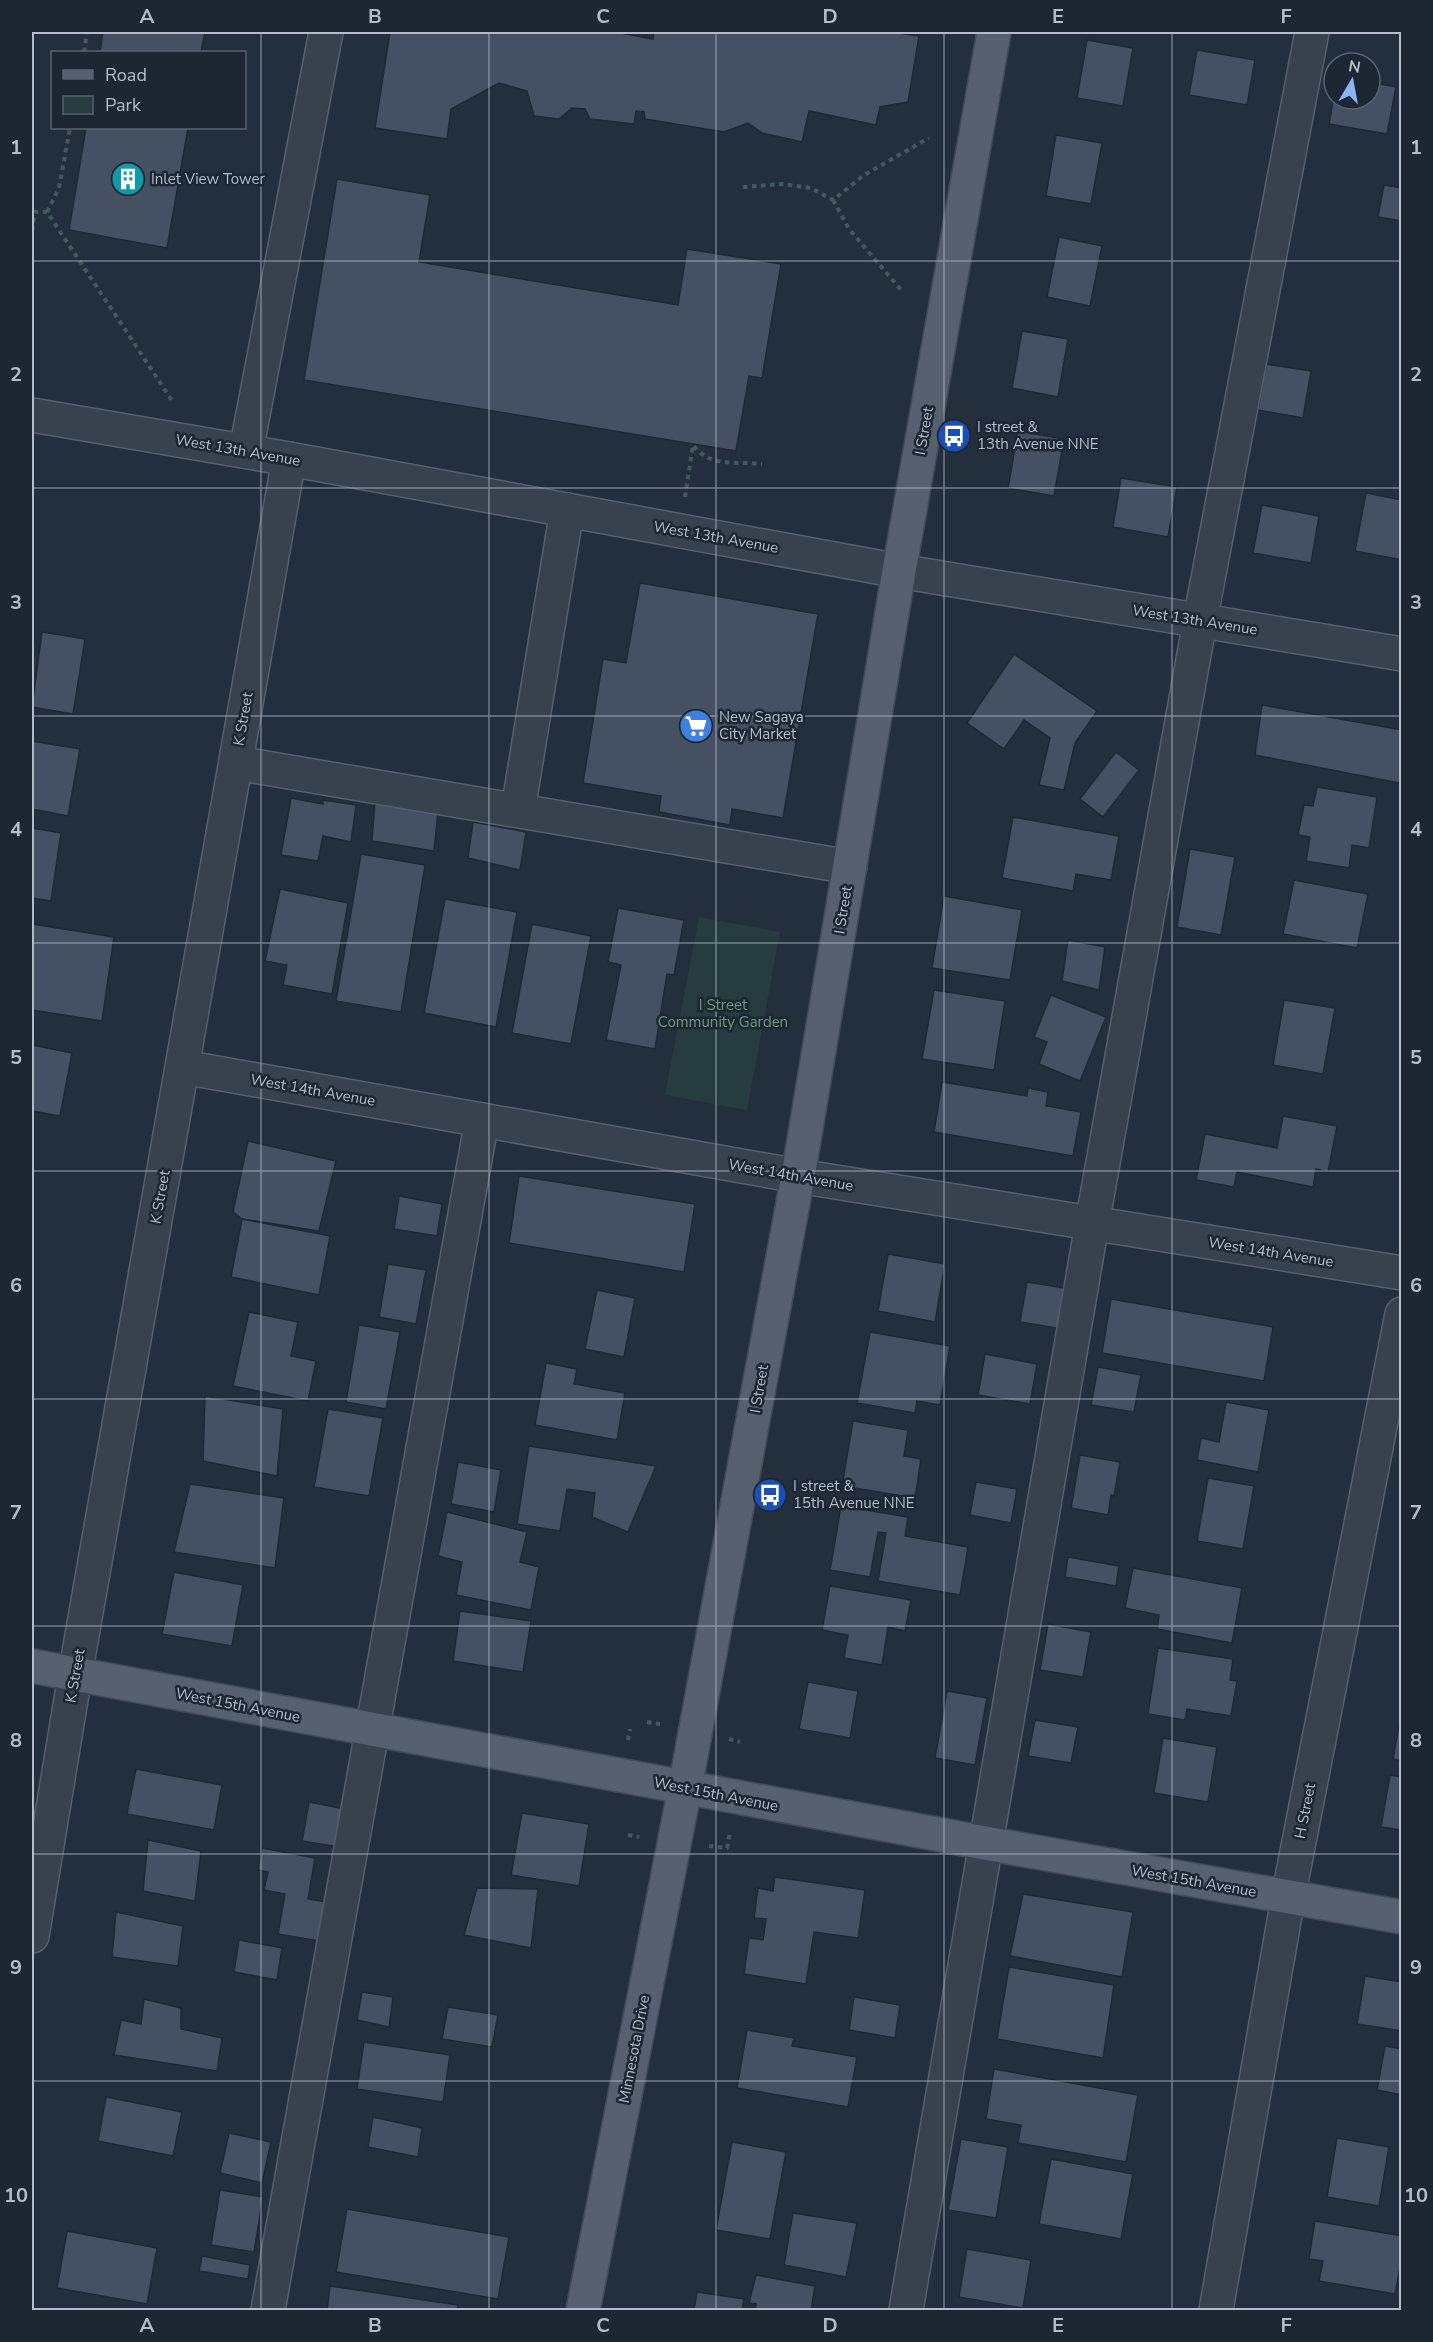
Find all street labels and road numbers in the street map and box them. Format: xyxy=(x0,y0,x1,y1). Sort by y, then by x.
street label: I Street xyxy=(910,405,938,457)
street label: West 13th Avenue xyxy=(174,429,302,471)
street label: West 13th Avenue xyxy=(652,516,780,558)
street label: West 13th Avenue xyxy=(1131,600,1259,640)
street label: K Street xyxy=(228,690,258,747)
street label: I Street xyxy=(829,884,857,936)
street label: West 14th Avenue xyxy=(249,1069,377,1111)
street label: West 14th Avenue xyxy=(727,1154,855,1196)
street label: K Street xyxy=(145,1168,175,1225)
street label: West 14th Avenue xyxy=(1207,1232,1335,1272)
street label: I Street xyxy=(745,1363,773,1415)
street label: K Street xyxy=(60,1647,90,1704)
street label: West 15th Avenue xyxy=(174,1683,302,1727)
street label: West 15th Avenue xyxy=(652,1772,780,1816)
street label: H Street xyxy=(1290,1781,1320,1840)
street label: West 15th Avenue xyxy=(1130,1860,1258,1902)
street label: Minnesota Drive xyxy=(614,1993,654,2105)

